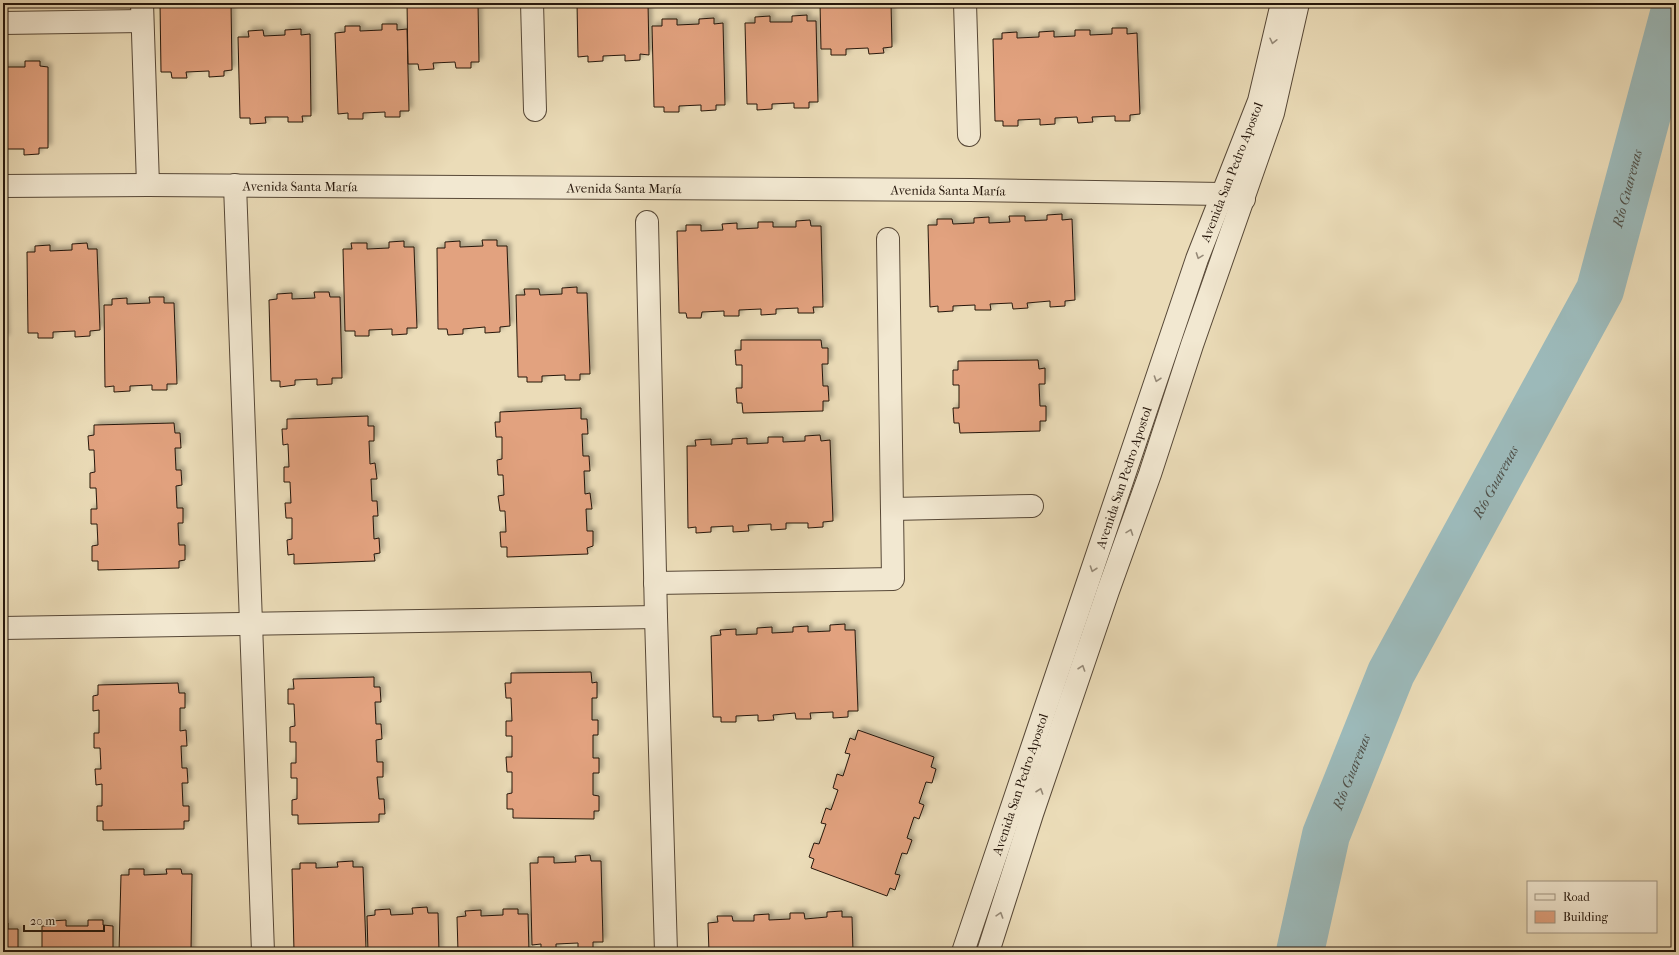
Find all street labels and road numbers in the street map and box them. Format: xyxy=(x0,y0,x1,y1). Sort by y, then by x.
street label: Avenida San Pedro Apostol xyxy=(1197,100,1266,245)
street label: Avenida Santa María xyxy=(241,179,359,194)
street label: Avenida Santa María xyxy=(565,181,683,196)
street label: Avenida Santa María xyxy=(889,183,1007,199)
street label: Avenida San Pedro Apostol xyxy=(1093,404,1155,551)
street label: Avenida San Pedro Apostol xyxy=(989,711,1051,858)

